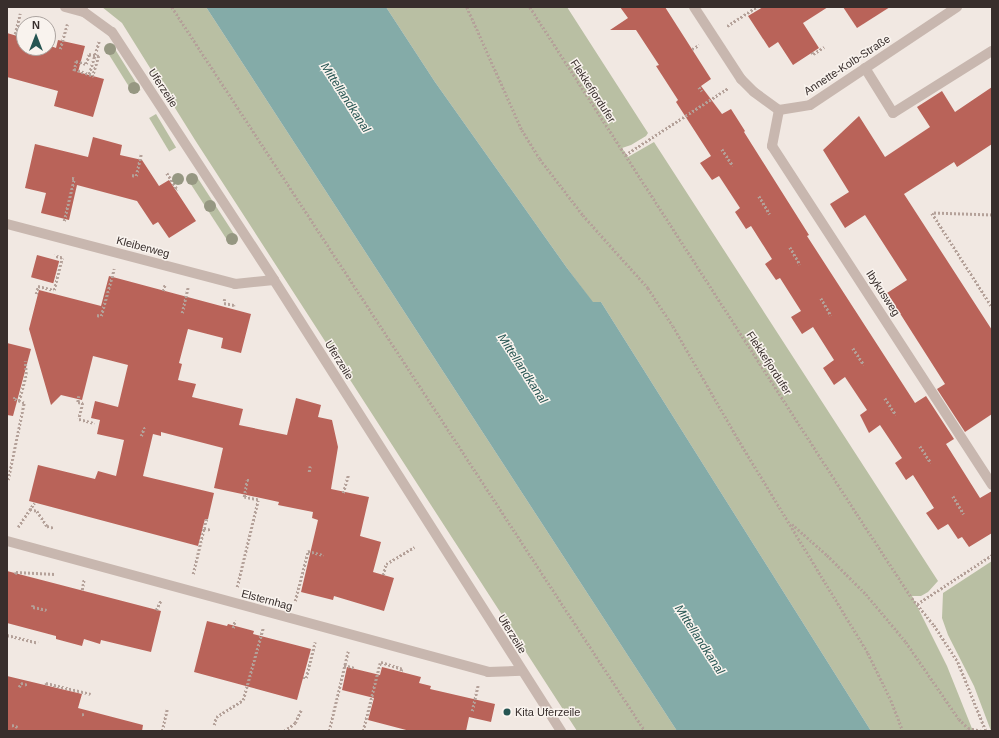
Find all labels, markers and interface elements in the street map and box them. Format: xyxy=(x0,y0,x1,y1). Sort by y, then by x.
north arrow xyxy=(16,16,56,56)
text: N xyxy=(32,19,40,31)
street label: Annette-Kolb-Straße xyxy=(801,32,893,98)
street label: Flekkefjordufer xyxy=(568,57,618,125)
water label: Mittellandkanal xyxy=(317,61,373,135)
street label: Uferzeile xyxy=(146,66,180,110)
street label: Kleiberweg xyxy=(115,234,171,260)
street label: Ibykusweg xyxy=(863,268,903,318)
street label: Flekkefjordufer xyxy=(744,329,794,397)
water label: Mittellandkanal xyxy=(494,332,550,406)
street label: Uferzeile xyxy=(322,338,356,382)
street label: Elsternhag xyxy=(240,587,294,613)
water label: Mittellandkanal xyxy=(671,603,727,677)
street label: Uferzeile xyxy=(495,612,529,656)
place label: Kita Uferzeile xyxy=(515,705,580,719)
marker: Kita Uferzeile xyxy=(502,707,512,717)

